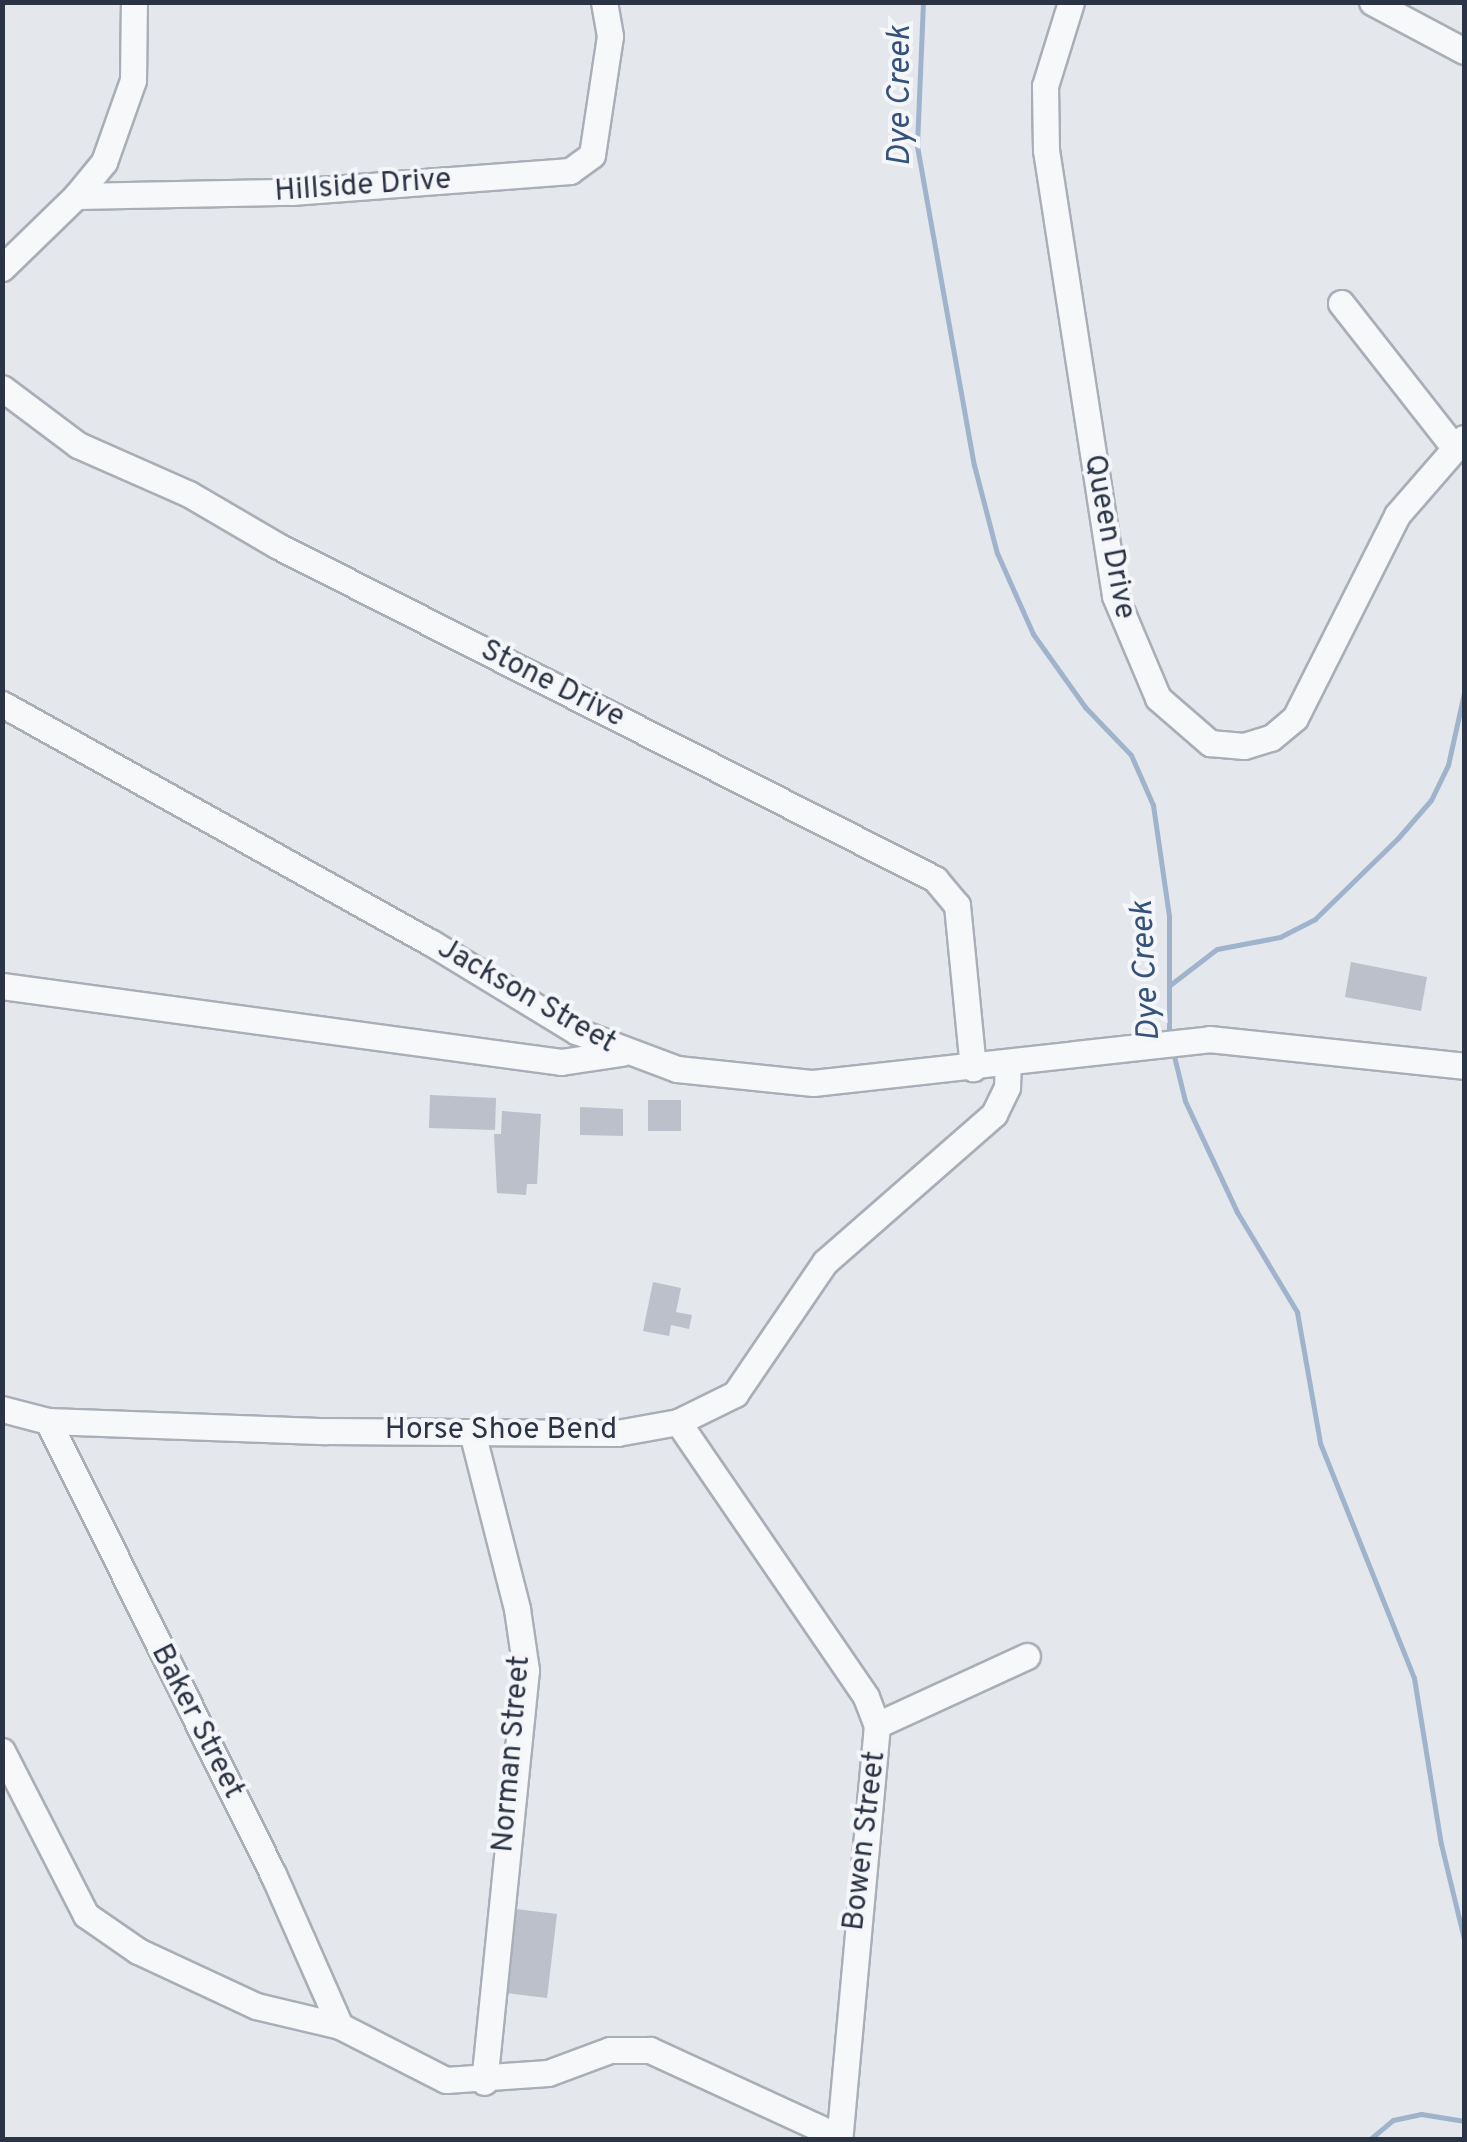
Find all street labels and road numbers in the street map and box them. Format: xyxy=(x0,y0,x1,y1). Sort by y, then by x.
street label: Hillside Drive xyxy=(273,163,453,211)
street label: Queen Drive xyxy=(1074,452,1142,622)
street label: Stone Drive xyxy=(474,633,630,737)
street label: Jackson Street xyxy=(430,931,622,1063)
street label: Horse Shoe Bend xyxy=(385,1413,617,1449)
street label: Baker Street xyxy=(142,1639,250,1805)
street label: Norman Street xyxy=(486,1654,540,1854)
street label: Bowen Street xyxy=(837,1749,895,1933)

